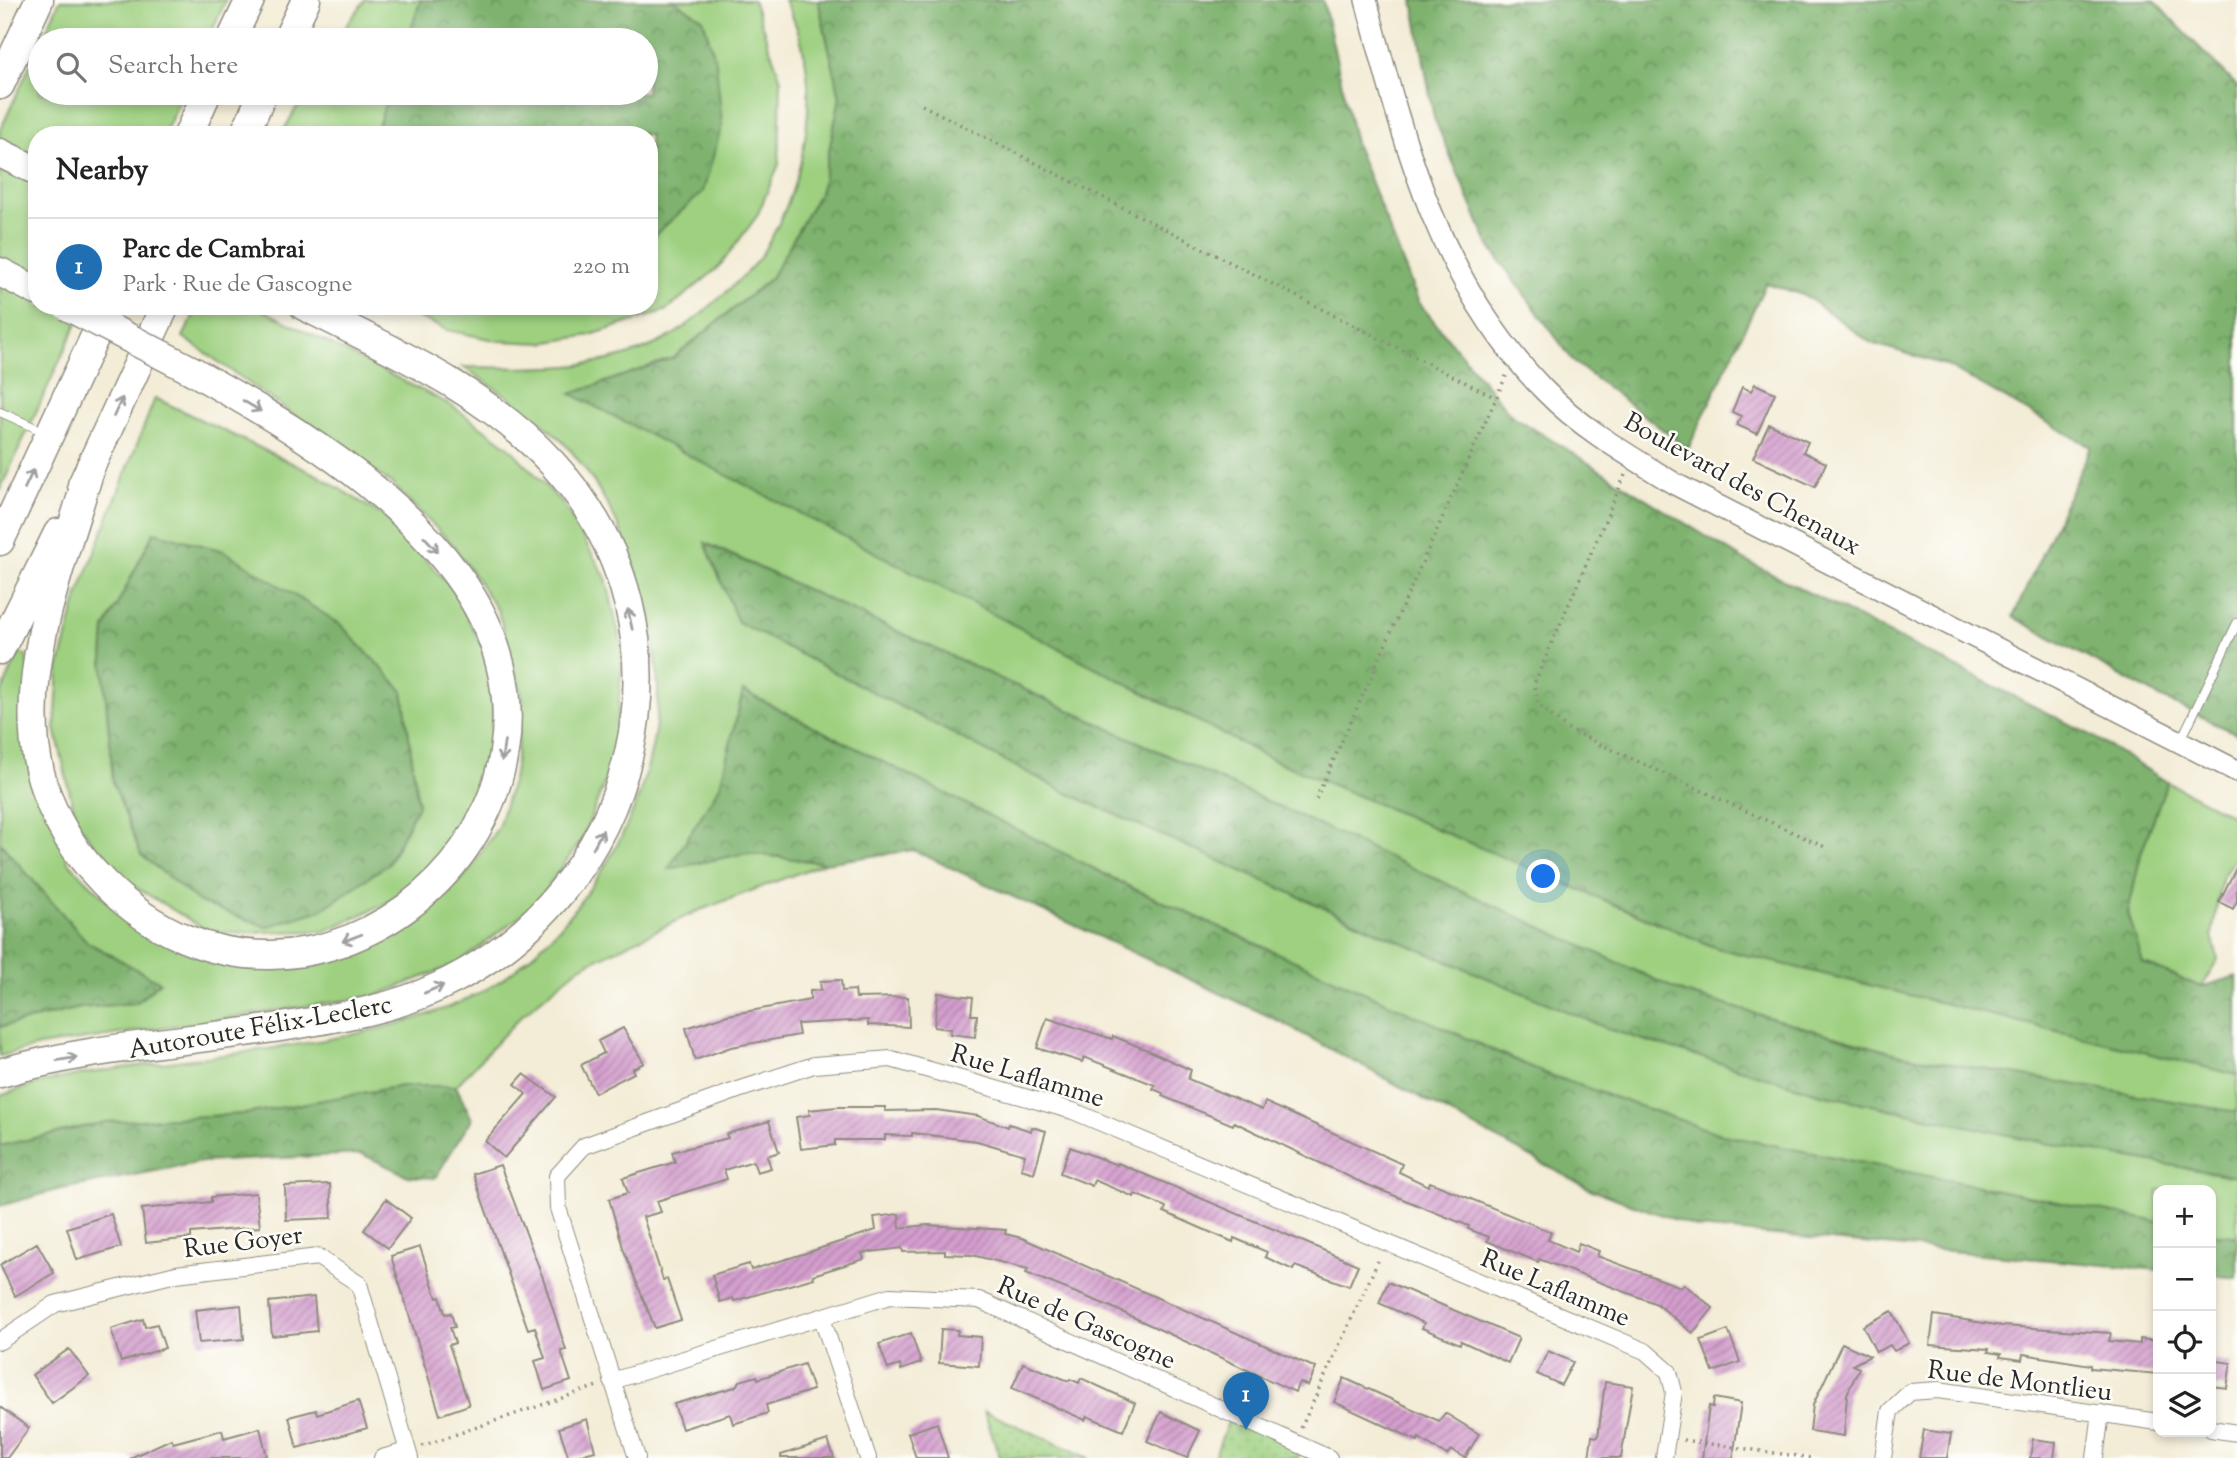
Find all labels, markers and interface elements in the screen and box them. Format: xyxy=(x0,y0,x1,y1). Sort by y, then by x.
search box xyxy=(28,28,658,105)
icon: search xyxy=(52,48,90,86)
text: Search here xyxy=(108,48,238,85)
text: Nearby xyxy=(56,150,148,193)
text: Parc de Cambrai xyxy=(123,232,305,269)
text: 1 xyxy=(75,251,83,284)
text: 220 m xyxy=(572,251,630,284)
text: Park · Rue de Gascogne xyxy=(123,269,352,302)
one-way arrow xyxy=(112,397,126,418)
one-way arrow xyxy=(242,399,262,413)
street label: Boulevard des Chenaux xyxy=(1616,404,1867,566)
one-way arrow xyxy=(22,469,36,490)
one-way arrow xyxy=(423,535,440,552)
one-way arrow xyxy=(623,608,637,631)
one-way arrow xyxy=(496,739,509,762)
one-way arrow xyxy=(592,829,606,850)
your location xyxy=(1526,859,1560,893)
one-way arrow xyxy=(342,933,364,945)
one-way arrow xyxy=(423,982,444,995)
street label: Autoroute Félix-Leclerc xyxy=(126,987,396,1070)
street label: Rue Laflamme xyxy=(946,1036,1109,1118)
one-way arrow xyxy=(55,1052,78,1065)
map controls xyxy=(2153,1185,2216,1437)
button: + xyxy=(2153,1185,2216,1248)
street label: Rue Goyer xyxy=(182,1218,305,1269)
street label: Rue Laflamme xyxy=(1475,1241,1636,1337)
button: − xyxy=(2153,1248,2216,1311)
street label: Rue de Gascogne xyxy=(991,1268,1181,1380)
button: locate xyxy=(2153,1311,2216,1374)
street label: Rue de Montlieu xyxy=(1925,1353,2114,1412)
pin: 1 xyxy=(1223,1372,1269,1430)
button: layers xyxy=(2153,1374,2216,1437)

